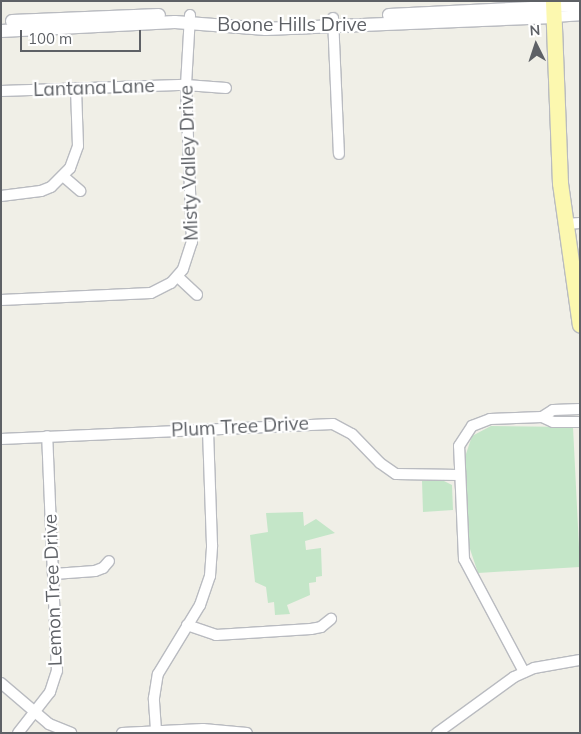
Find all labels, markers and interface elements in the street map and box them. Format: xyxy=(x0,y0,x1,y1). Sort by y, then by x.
street label: Boone Hills Drive xyxy=(217,14,367,36)
scale bar xyxy=(22,20,144,52)
north arrow xyxy=(511,20,561,70)
text: N xyxy=(529,21,541,39)
text: 100 m xyxy=(28,29,72,48)
street label: Lantana Lane xyxy=(33,74,155,102)
street label: Misty Valley Drive xyxy=(175,85,203,241)
street label: Plum Tree Drive xyxy=(171,412,309,442)
street label: Lemon Tree Drive xyxy=(39,513,67,667)

